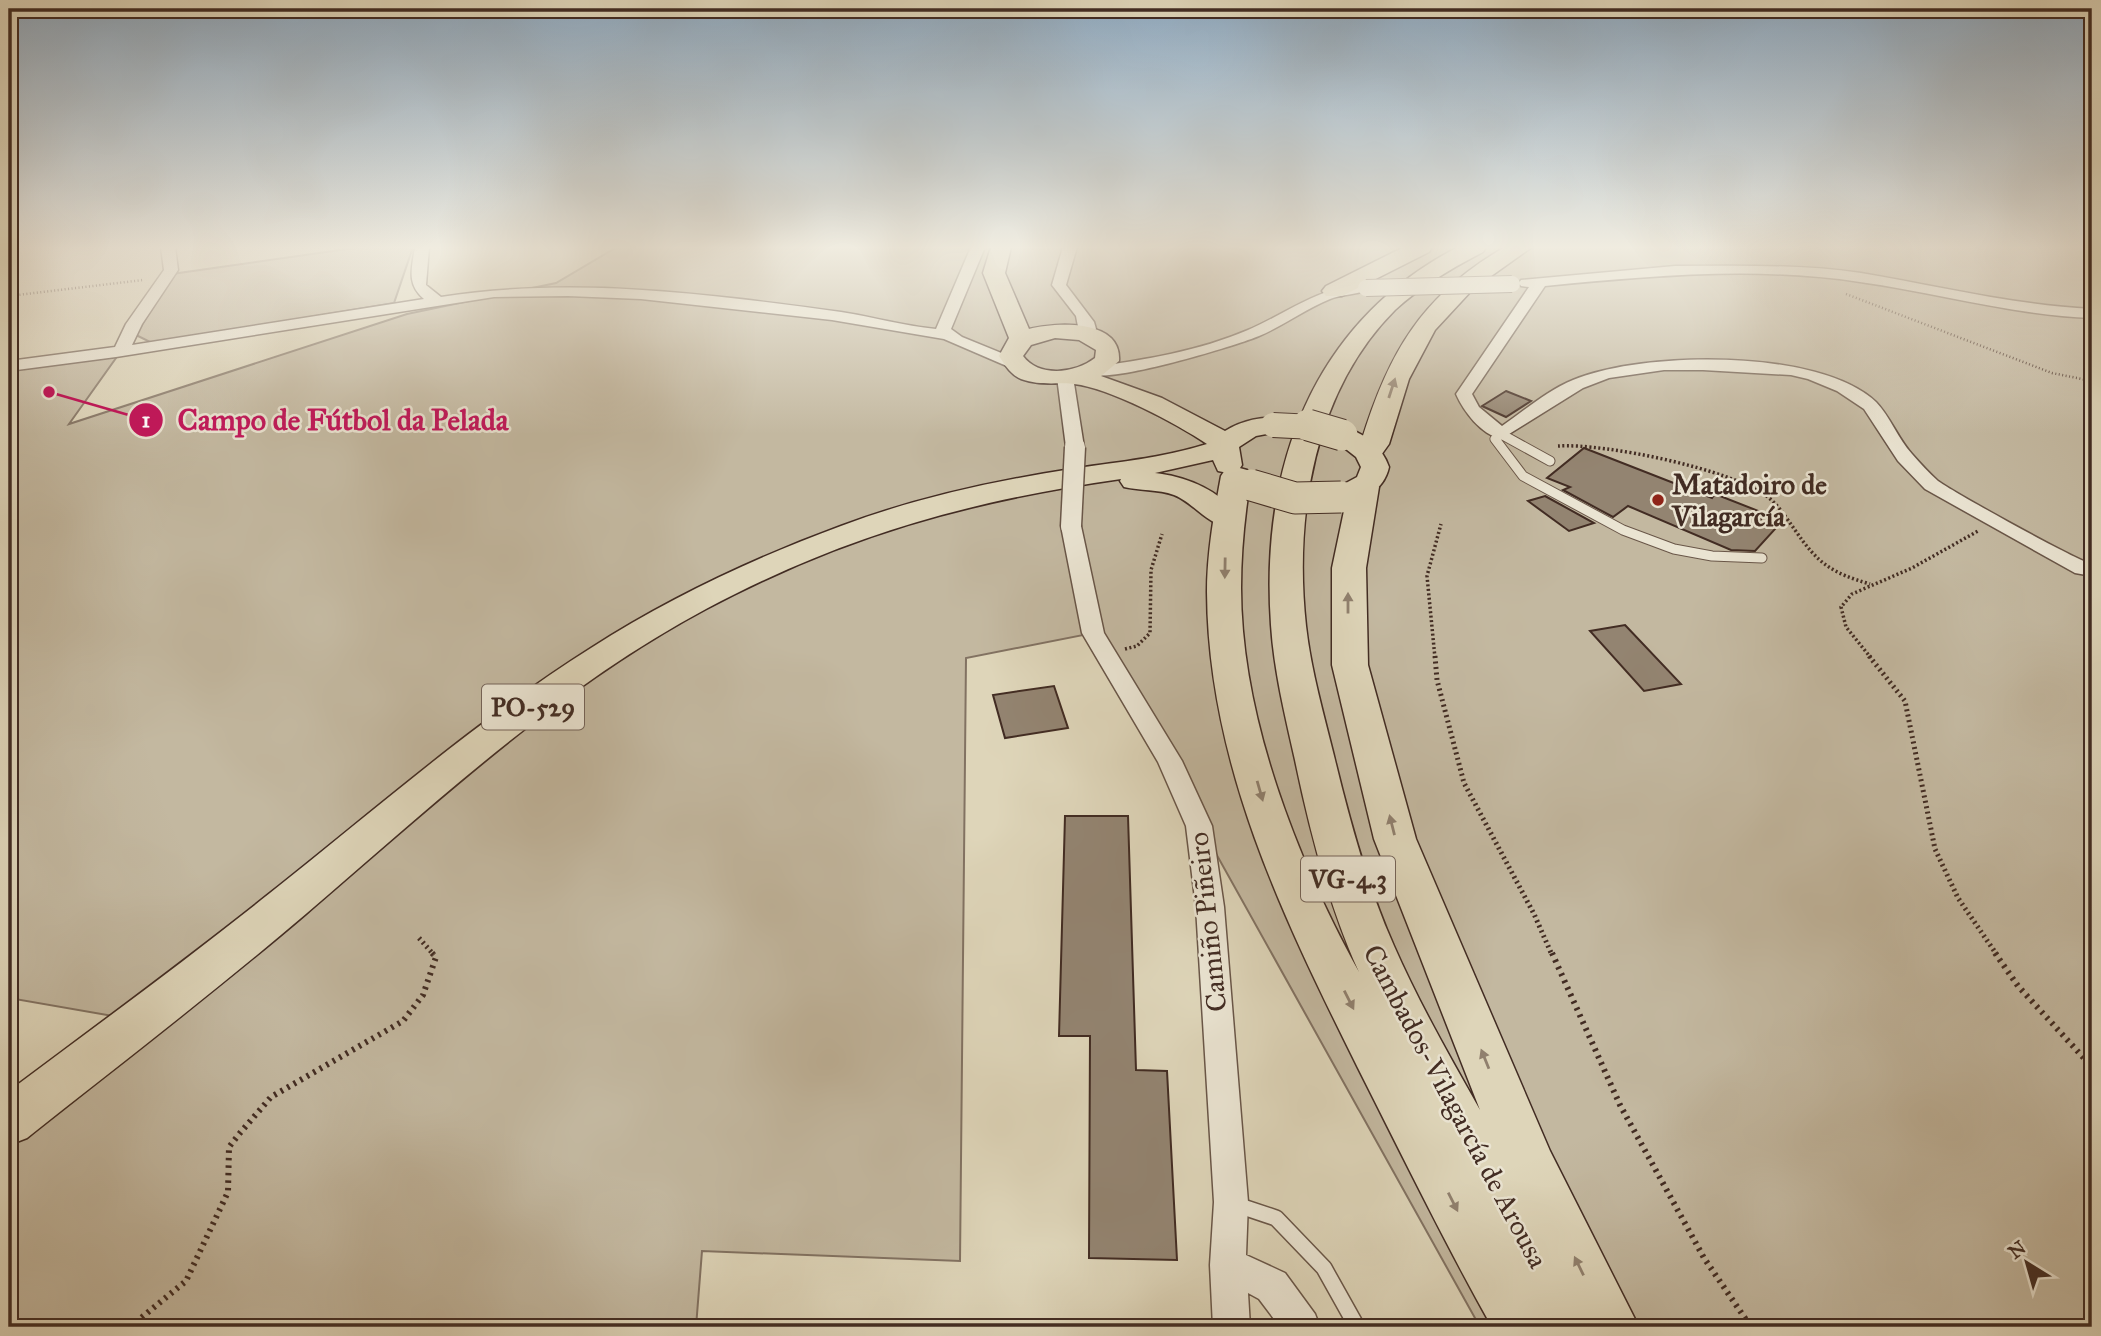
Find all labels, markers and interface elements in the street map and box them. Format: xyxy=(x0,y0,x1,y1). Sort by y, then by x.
one-way arrow xyxy=(1387,377,1397,398)
callout: Campo de Fútbol da Pelada xyxy=(129,394,523,445)
text: Campo de Fútbol da Pelada xyxy=(177,402,510,438)
text: 1 xyxy=(142,407,150,433)
place label: Matadoiro de Vilagarcía xyxy=(1671,467,1827,534)
marker: Matadoiro de Vilagarcía xyxy=(1650,492,1666,508)
one-way arrow xyxy=(1220,557,1231,579)
one-way arrow xyxy=(1342,592,1354,614)
road number: PO-529 xyxy=(482,684,584,730)
one-way arrow xyxy=(1255,781,1265,802)
one-way arrow xyxy=(1386,814,1396,835)
street label: Camiño Piñeiro xyxy=(1181,830,1234,1014)
road number: VG-4.3 xyxy=(1301,856,1395,902)
street label: Cambados-Vilagarcía de Arousa xyxy=(1355,939,1556,1274)
one-way arrow xyxy=(1344,990,1355,1010)
one-way arrow xyxy=(1480,1048,1491,1069)
one-way arrow xyxy=(1447,1192,1459,1212)
north arrow xyxy=(1993,1228,2062,1298)
text: N xyxy=(2004,1236,2030,1264)
one-way arrow xyxy=(1573,1256,1584,1276)

